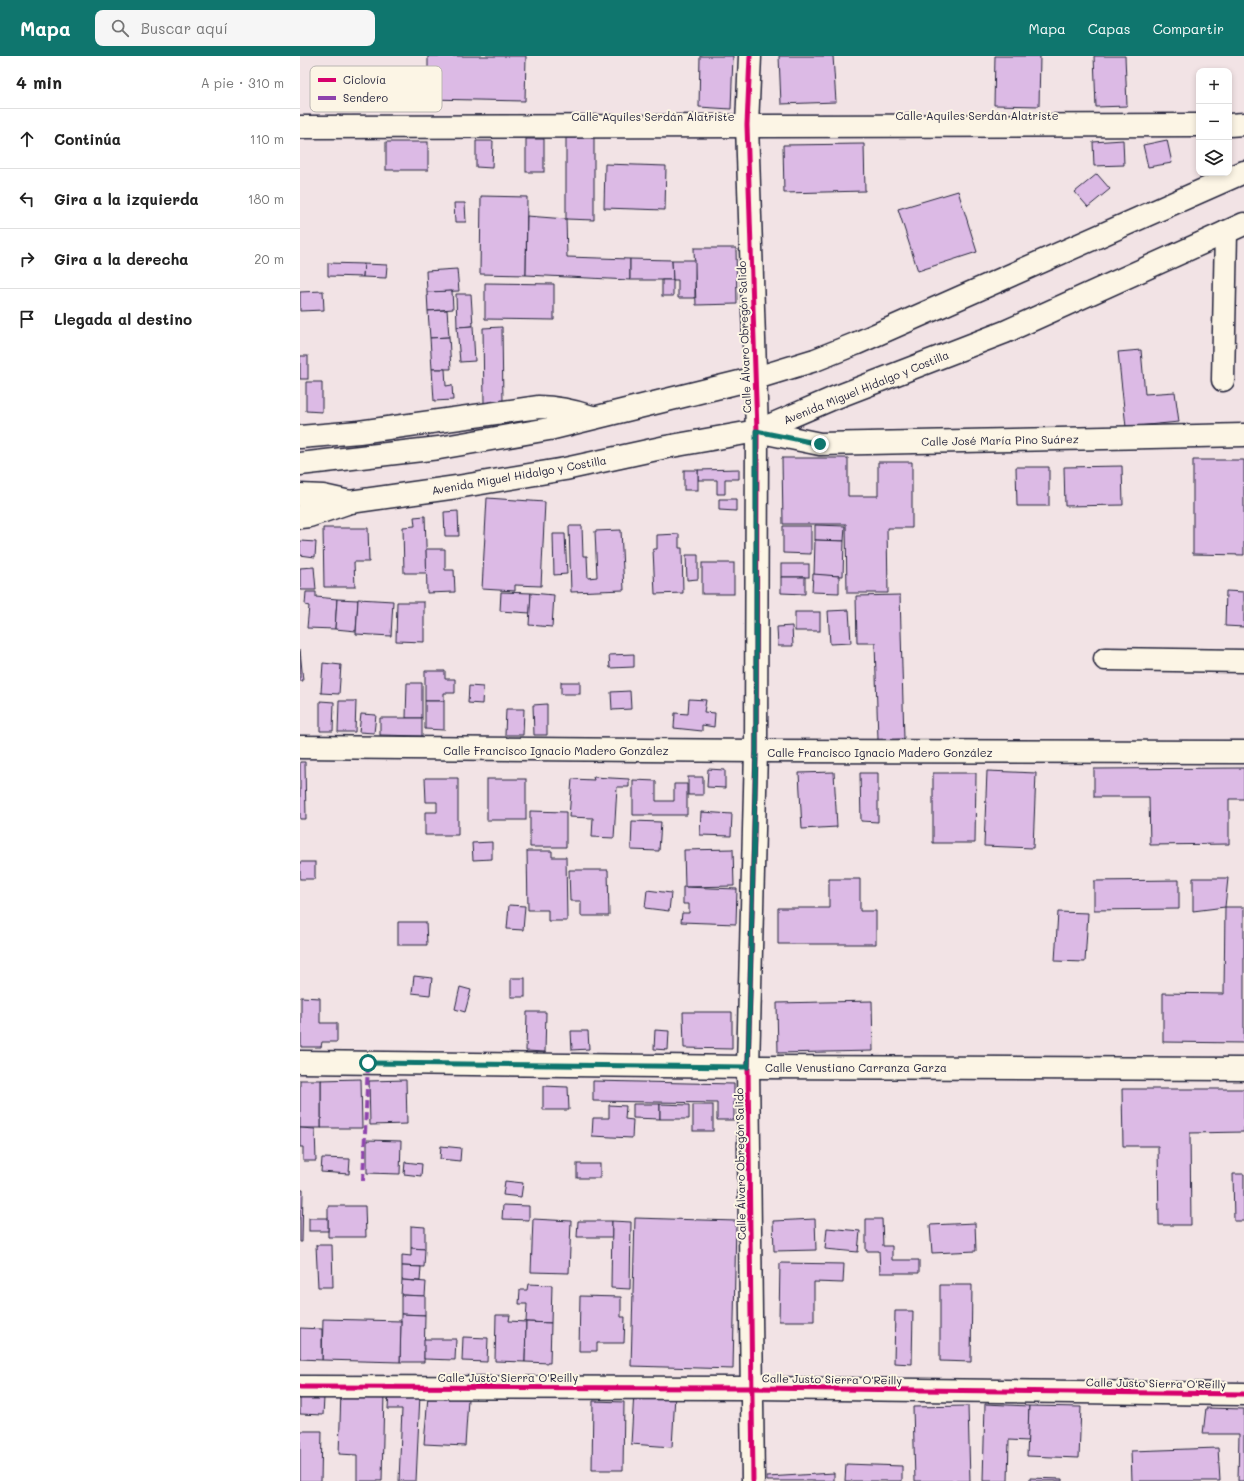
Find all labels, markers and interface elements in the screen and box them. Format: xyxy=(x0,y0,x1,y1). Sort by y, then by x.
search box xyxy=(95,10,375,46)
text: Mapa xyxy=(20,16,71,41)
icon: search xyxy=(109,17,131,39)
text: Buscar aquí xyxy=(141,18,228,38)
text: Mapa xyxy=(1029,19,1066,38)
text: Capas xyxy=(1088,19,1131,38)
text: Compartir xyxy=(1153,19,1224,38)
legend xyxy=(310,66,442,112)
map controls xyxy=(1196,68,1232,176)
button: + xyxy=(1196,68,1232,104)
text: 4 min xyxy=(16,71,62,93)
text: Ciclovía xyxy=(343,72,386,87)
text: A pie · 310 m xyxy=(201,74,284,91)
text: Sendero xyxy=(343,90,388,105)
button: − xyxy=(1196,104,1232,140)
street label: Calle Aquiles Serdán Alatriste xyxy=(896,108,1059,123)
street label: Calle Aquiles Serdán Alatriste xyxy=(572,109,735,124)
icon: ahead xyxy=(16,128,38,150)
text: Continúa xyxy=(54,129,121,149)
text: 110 m xyxy=(250,130,284,147)
button: layers xyxy=(1196,140,1232,176)
icon: left xyxy=(16,188,38,210)
text: Gira a la izquierda xyxy=(54,189,199,209)
text: 180 m xyxy=(248,190,284,207)
icon: right xyxy=(16,248,38,270)
text: Gira a la derecha xyxy=(54,249,188,269)
text: 20 m xyxy=(254,250,284,267)
street label: Calle Álvaro Obregón Salido xyxy=(734,260,754,413)
icon: arrive xyxy=(16,308,38,330)
text: Llegada al destino xyxy=(54,309,192,329)
street label: Avenida Miguel Hidalgo y Costilla xyxy=(781,347,951,427)
street label: Calle José María Pino Suárez xyxy=(921,431,1079,449)
route end xyxy=(811,435,829,453)
street label: Avenida Miguel Hidalgo y Costilla xyxy=(430,452,608,498)
street label: Calle Francisco Ignacio Madero González xyxy=(443,743,669,758)
street label: Calle Francisco Ignacio Madero González xyxy=(767,745,993,760)
route start xyxy=(359,1054,377,1072)
street label: Calle Venustiano Carranza Garza xyxy=(765,1060,947,1075)
street label: Calle Álvaro Obregón Salido xyxy=(731,1087,749,1240)
street label: Calle Justo Sierra O'Reilly xyxy=(438,1370,578,1385)
street label: Calle Justo Sierra O'Reilly xyxy=(762,1370,903,1388)
street label: Calle Justo Sierra O'Reilly xyxy=(1086,1374,1227,1392)

